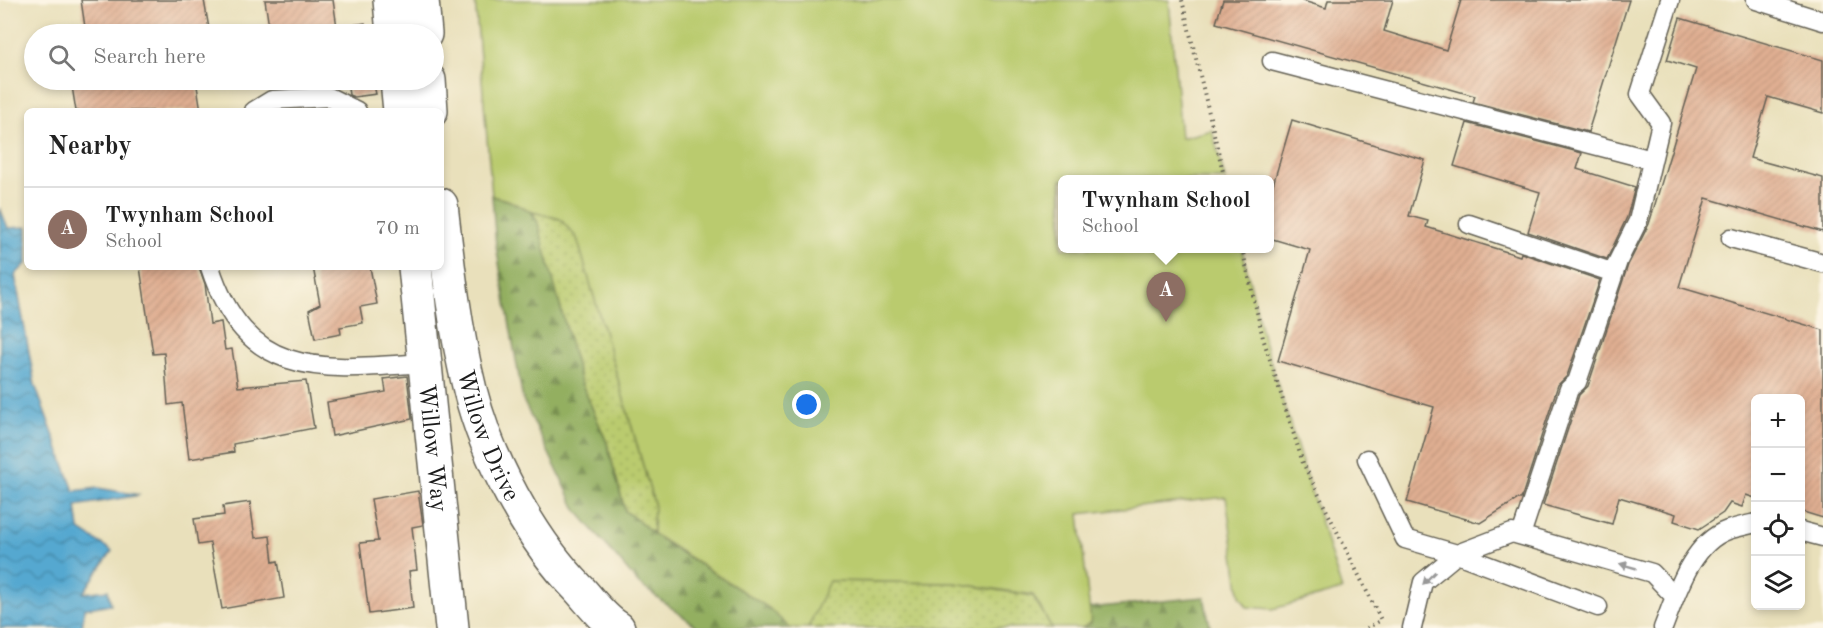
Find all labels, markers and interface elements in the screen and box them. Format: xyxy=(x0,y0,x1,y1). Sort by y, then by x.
search box xyxy=(24,24,444,90)
icon: search xyxy=(45,41,78,74)
text: Search here xyxy=(93,46,206,68)
text: Nearby xyxy=(48,134,132,160)
popup xyxy=(1058,175,1274,253)
text: Twynham School xyxy=(1081,190,1251,212)
text: Twynham School xyxy=(105,205,274,227)
text: School xyxy=(1081,217,1139,237)
text: A xyxy=(60,219,75,239)
text: 70 m xyxy=(375,219,420,239)
text: School xyxy=(105,232,162,252)
pin: A xyxy=(1146,272,1186,322)
street label: Willow Drive xyxy=(452,368,523,506)
street label: Willow Way xyxy=(413,383,450,514)
your location xyxy=(792,390,821,419)
map controls xyxy=(1751,394,1805,610)
button: + xyxy=(1751,394,1805,448)
button: − xyxy=(1751,448,1805,502)
button: locate xyxy=(1751,502,1805,556)
button: layers xyxy=(1751,556,1805,610)
one-way arrow xyxy=(1619,561,1637,570)
one-way arrow xyxy=(1422,571,1437,585)

